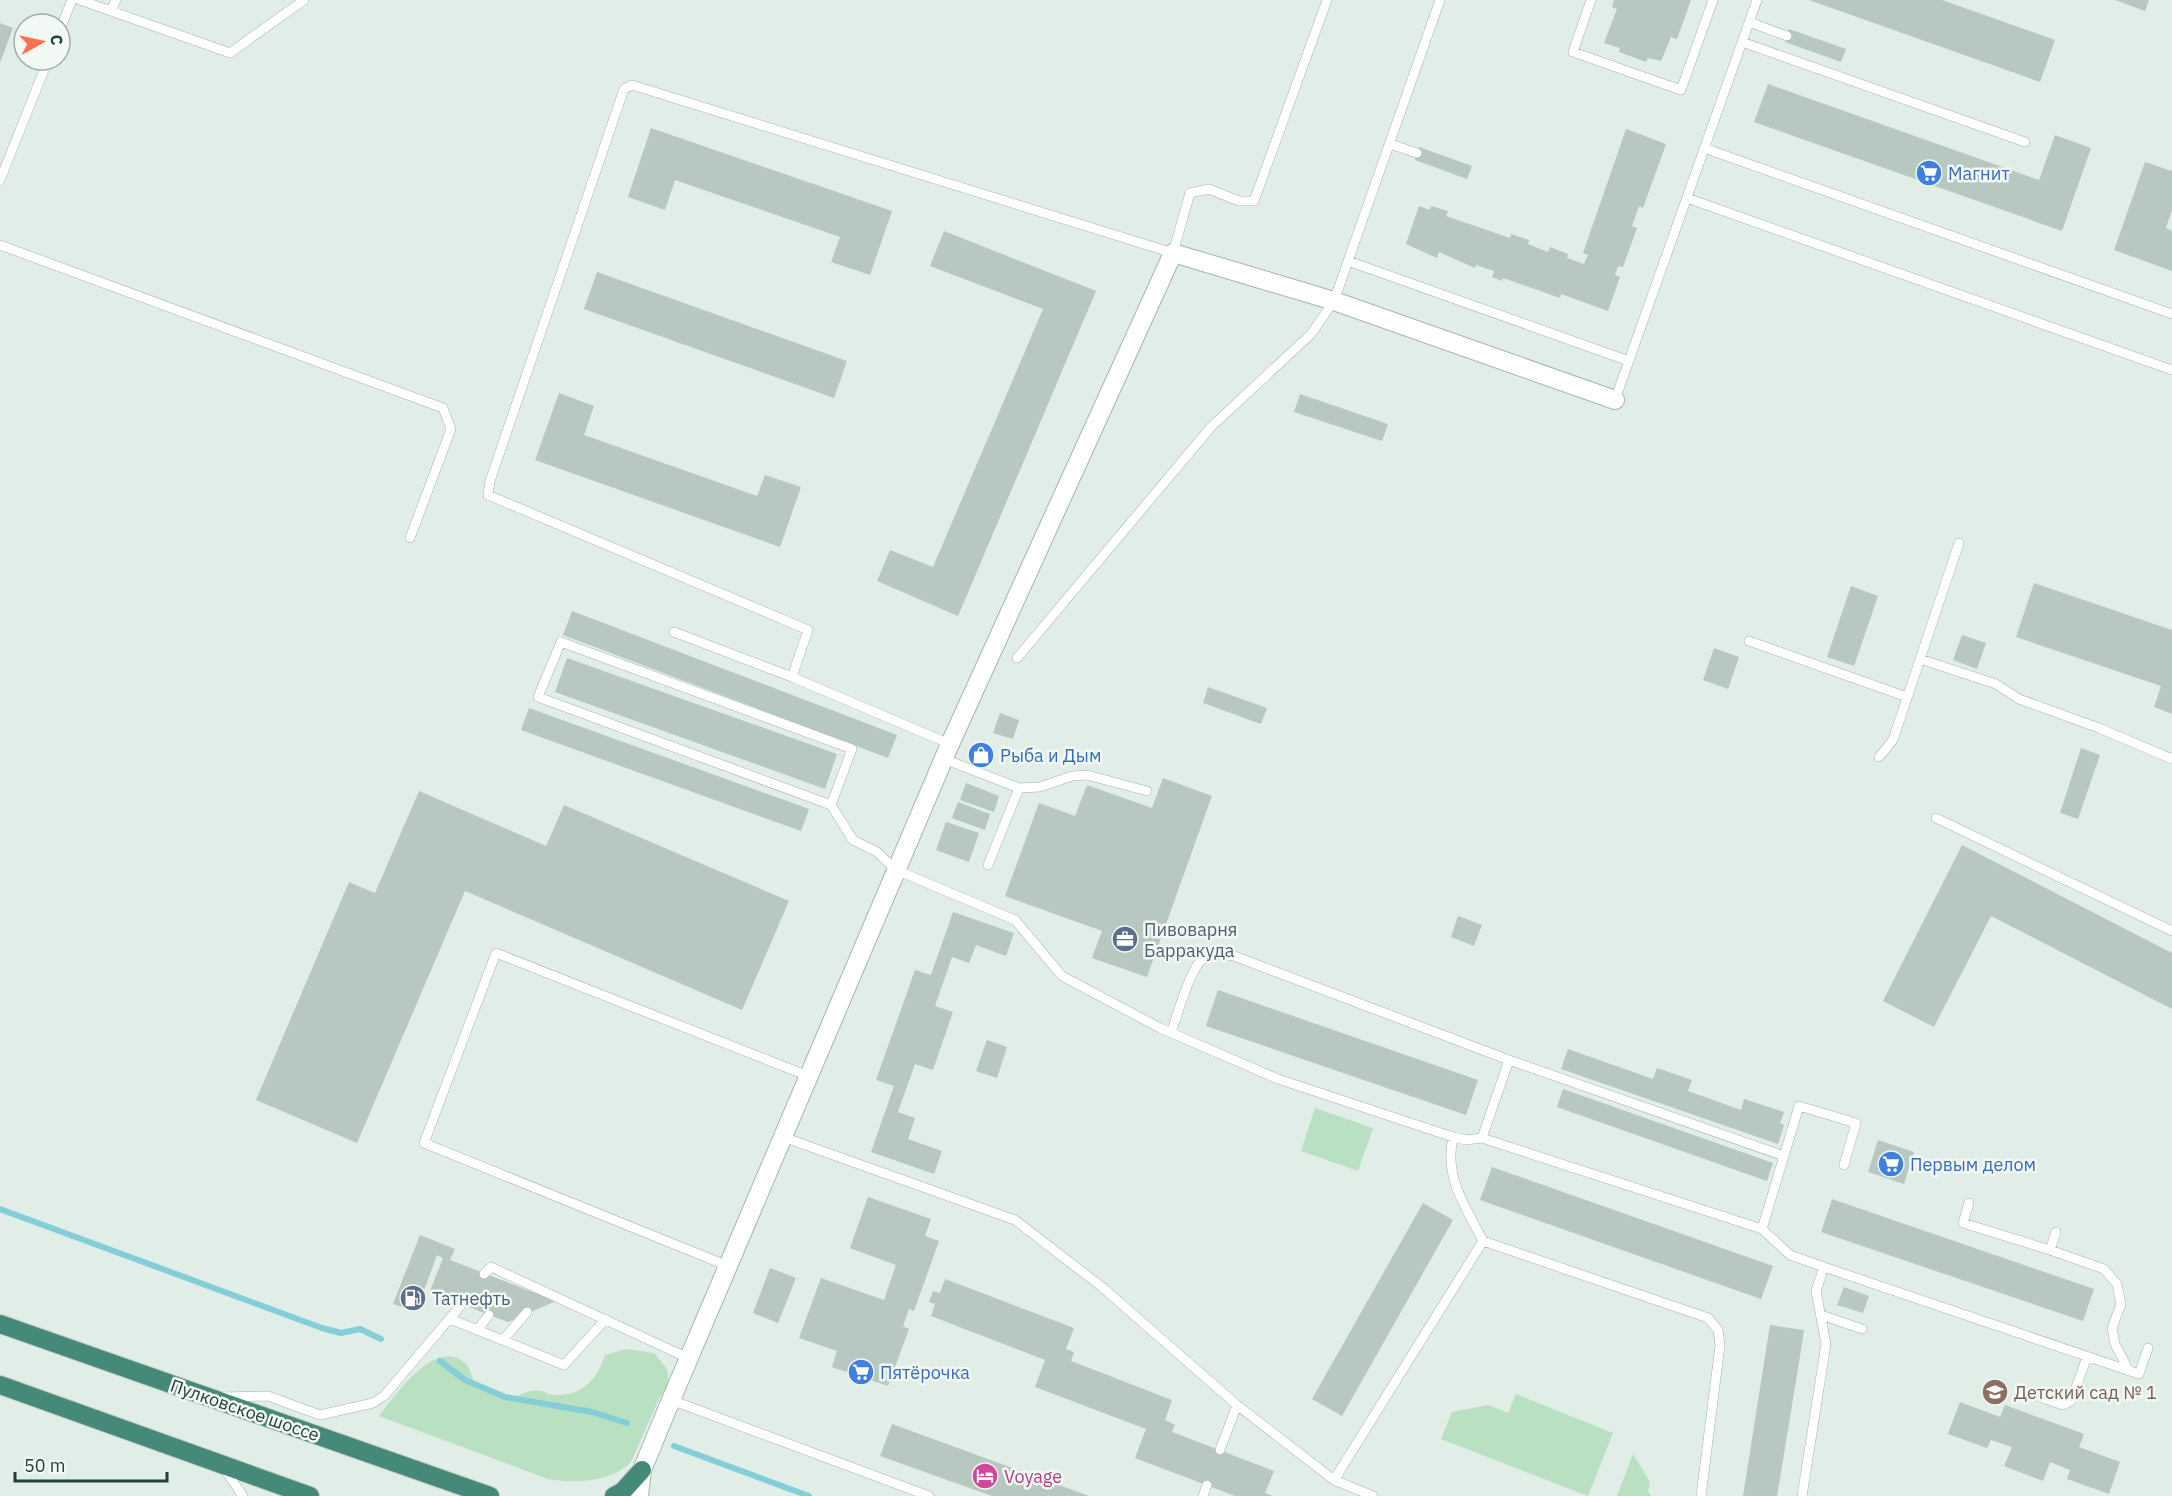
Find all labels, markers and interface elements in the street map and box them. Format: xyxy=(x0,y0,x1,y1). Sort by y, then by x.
north arrow xyxy=(12,12,72,72)
text: С xyxy=(46,33,67,46)
supermarket icon: Магнит xyxy=(1914,158,1944,188)
place label: Магнит xyxy=(1948,162,2010,185)
shop icon: Рыба и Дым xyxy=(966,740,996,770)
place label: Рыба и Дым xyxy=(1000,744,1101,767)
place label: Пивоварня Барракуда xyxy=(1144,918,1237,962)
office icon: Пивоварня Барракуда xyxy=(1110,924,1140,954)
supermarket icon: Первым делом xyxy=(1876,1149,1906,1179)
place label: Первым делом xyxy=(1910,1153,2036,1176)
fuel station icon: Татнефть xyxy=(398,1283,428,1313)
place label: Татнефть xyxy=(432,1287,510,1310)
supermarket icon: Пятёрочка xyxy=(846,1357,876,1387)
place label: Пятёрочка xyxy=(880,1361,970,1384)
street label: Пулковское шоссе xyxy=(167,1374,323,1446)
school or university icon: Детский сад № 1 xyxy=(1980,1377,2010,1407)
place label: Детский сад № 1 xyxy=(2014,1381,2157,1404)
scale bar xyxy=(15,1445,166,1483)
text: 50 m xyxy=(24,1454,66,1477)
hotel icon: Voyage xyxy=(970,1461,1000,1491)
place label: Voyage xyxy=(1004,1465,1062,1488)

